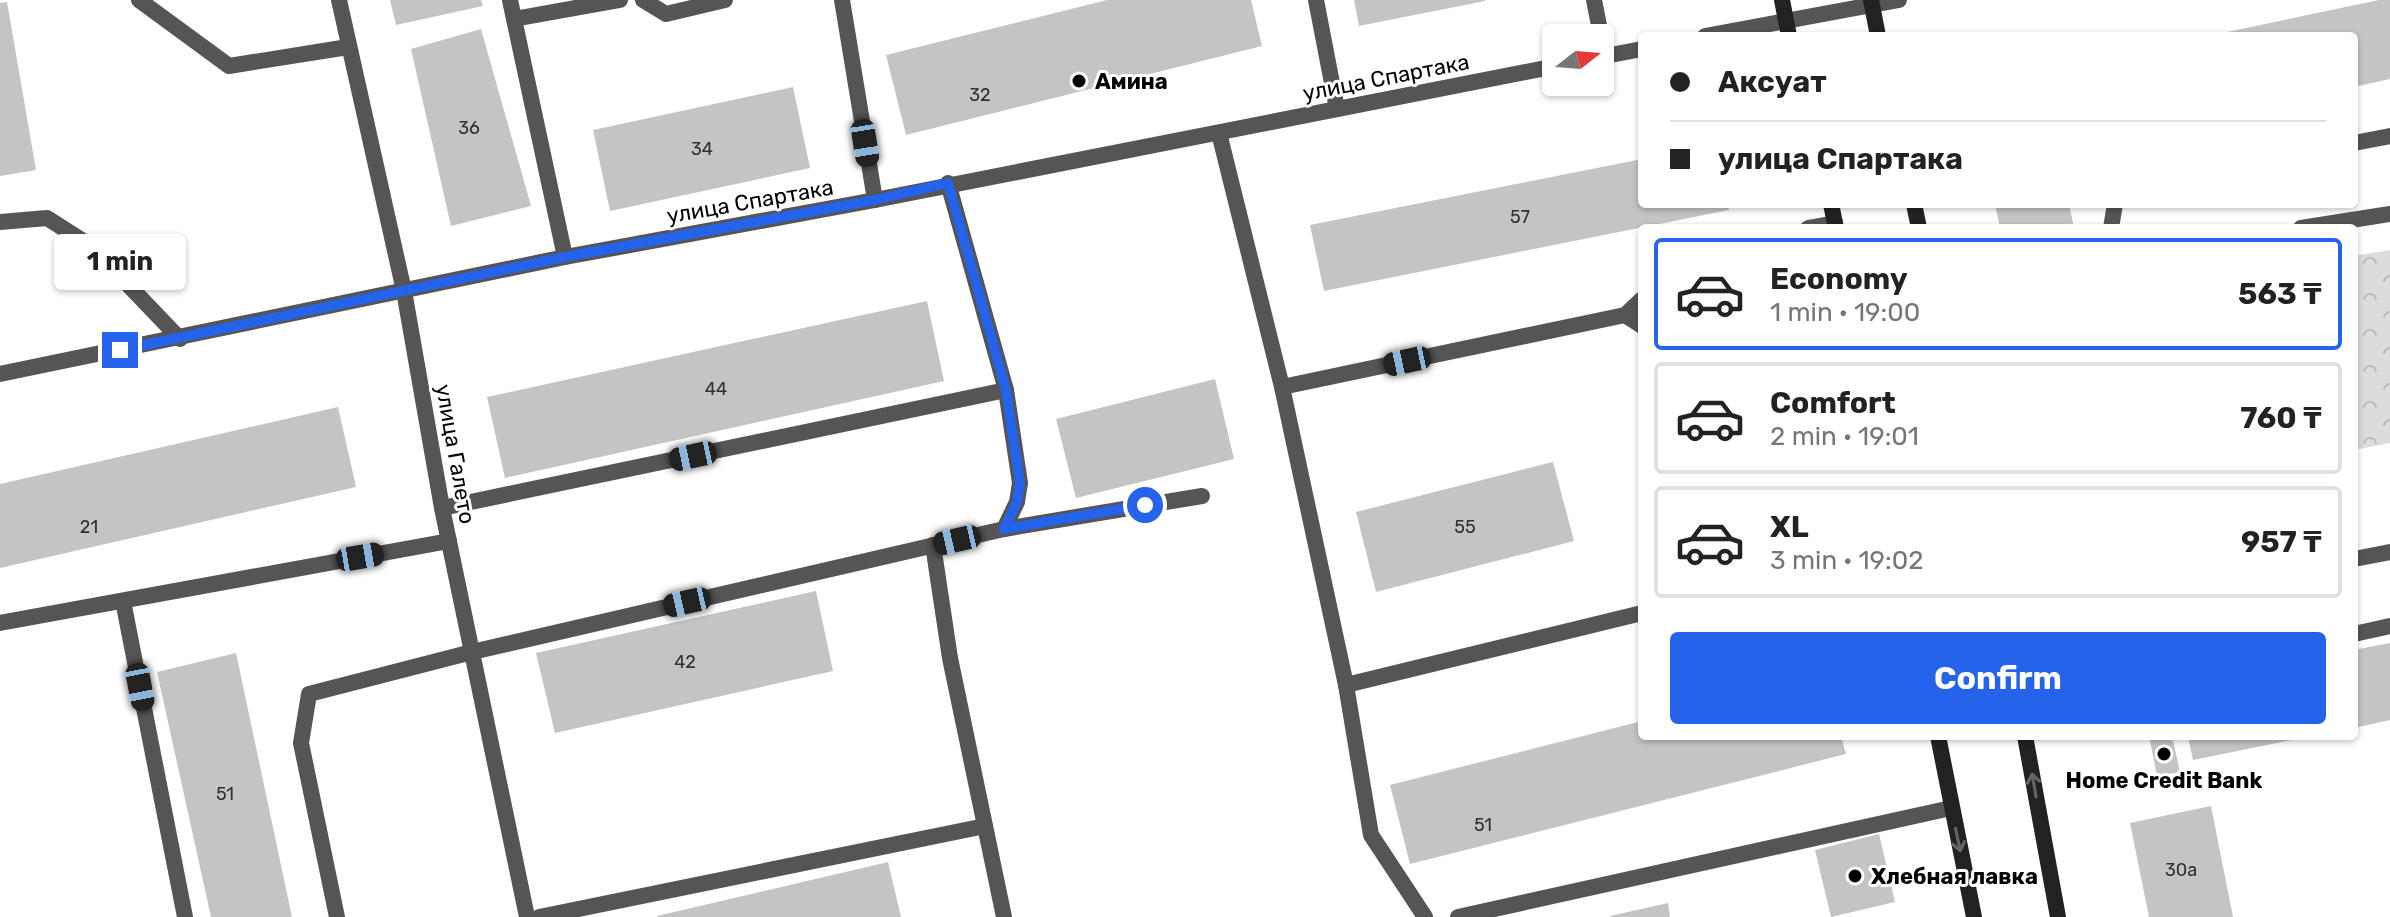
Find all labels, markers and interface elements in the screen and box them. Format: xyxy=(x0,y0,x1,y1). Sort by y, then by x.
north arrow xyxy=(1542,24,1614,96)
map controls xyxy=(1542,24,1614,96)
street label: улица Спартака xyxy=(1301,48,1472,107)
text: Аксуат xyxy=(1718,64,1827,100)
place label: Амина xyxy=(1095,68,1168,95)
marker: Амина xyxy=(1070,72,1088,90)
house number: 32 xyxy=(969,84,991,106)
house number: 36 xyxy=(458,117,480,139)
car xyxy=(849,117,881,169)
house number: 34 xyxy=(691,138,713,160)
text: улица Спартака xyxy=(1718,141,1963,177)
street label: улица Спартака xyxy=(665,174,836,229)
house number: 57 xyxy=(1510,206,1530,228)
callout: 1 min xyxy=(54,234,186,290)
text: 1 min xyxy=(87,246,153,277)
icon: car xyxy=(1674,258,1746,330)
text: Economy xyxy=(1770,261,1908,297)
text: 563 ₸ xyxy=(2238,276,2322,312)
text: 1 min · 19:00 xyxy=(1770,297,1920,328)
route end xyxy=(102,332,138,368)
car xyxy=(1381,344,1433,378)
house number: 44 xyxy=(705,378,727,400)
street label: улица Галето xyxy=(430,382,481,526)
icon: car xyxy=(1674,382,1746,454)
text: Comfort xyxy=(1770,385,1896,421)
text: 760 ₸ xyxy=(2240,400,2322,436)
text: 2 min · 19:01 xyxy=(1770,421,1919,452)
car xyxy=(667,439,719,473)
route start xyxy=(1127,487,1163,523)
icon: car xyxy=(1674,506,1746,578)
text: XL xyxy=(1770,509,1809,545)
house number: 21 xyxy=(80,516,98,538)
house number: 55 xyxy=(1454,516,1476,538)
car xyxy=(931,523,983,557)
text: 957 ₸ xyxy=(2241,524,2322,560)
car xyxy=(334,541,386,573)
text: 3 min · 19:02 xyxy=(1770,545,1923,576)
car xyxy=(661,585,713,619)
button: Confirm xyxy=(1670,632,2326,724)
house number: 42 xyxy=(674,651,696,673)
car xyxy=(124,661,156,713)
marker: Home Credit Bank xyxy=(2155,745,2173,763)
place label: Home Credit Bank xyxy=(2066,767,2263,794)
one-way arrow xyxy=(2026,773,2041,798)
house number: 51 xyxy=(216,783,234,805)
house number: 51 xyxy=(1474,814,1492,836)
one-way arrow xyxy=(1951,827,1966,852)
house number: 30а xyxy=(2165,859,2197,881)
place label: Хлебная лавка xyxy=(1871,863,2038,890)
marker: Хлебная лавка xyxy=(1846,867,1864,885)

